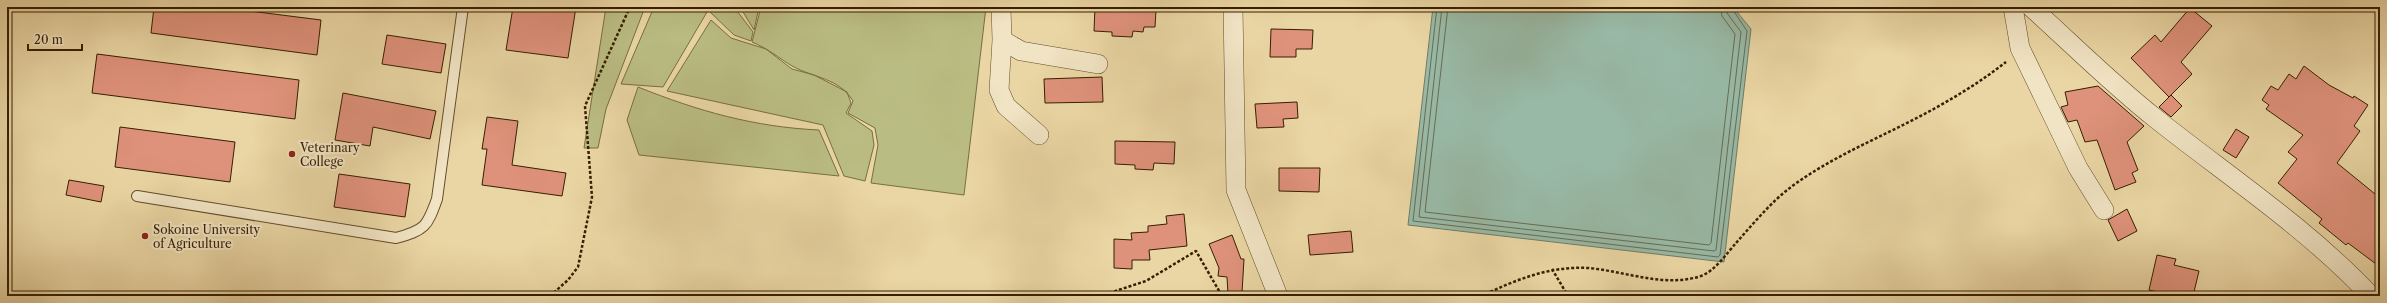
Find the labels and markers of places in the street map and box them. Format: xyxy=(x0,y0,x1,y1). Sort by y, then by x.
place label: Veterinary College xyxy=(299,140,360,169)
marker: Veterinary College xyxy=(287,149,297,159)
place label: Sokoine University of Agriculture xyxy=(153,222,261,251)
marker: Sokoine University of Agriculture xyxy=(140,231,150,241)

